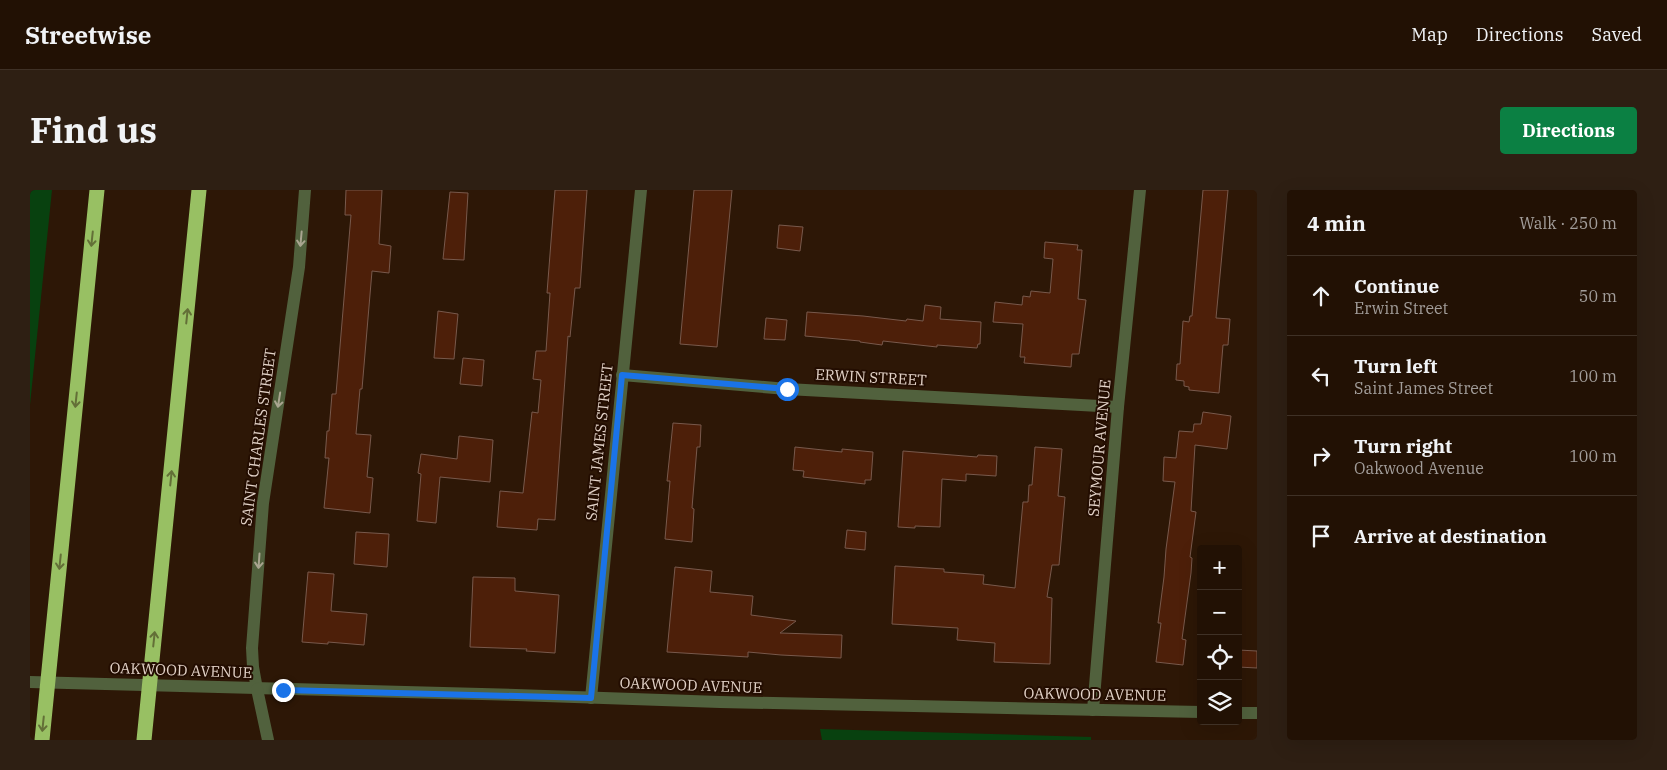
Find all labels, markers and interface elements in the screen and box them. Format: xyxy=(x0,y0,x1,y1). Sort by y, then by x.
text: Streetwise xyxy=(25,19,151,51)
text: Map xyxy=(1411,23,1448,46)
text: Directions xyxy=(1476,23,1564,46)
text: Saved xyxy=(1592,23,1642,46)
text: Find us xyxy=(30,107,157,153)
button: Directions xyxy=(1500,107,1637,154)
text: 4 min xyxy=(1307,209,1366,237)
text: Walk · 250 m xyxy=(1519,213,1617,233)
one-way arrow xyxy=(87,230,97,246)
one-way arrow xyxy=(296,230,306,246)
text: Continue xyxy=(1354,274,1439,298)
icon: ahead xyxy=(1307,282,1335,310)
text: 50 m xyxy=(1579,286,1617,306)
text: Erwin Street xyxy=(1354,298,1448,318)
one-way arrow xyxy=(182,308,192,324)
street label: SAINT CHARLES STREET xyxy=(236,347,280,527)
text: Turn left xyxy=(1354,354,1437,378)
street label: SAINT JAMES STREET xyxy=(581,362,617,522)
icon: left xyxy=(1307,362,1335,390)
street label: ERWIN STREET xyxy=(815,365,927,389)
text: 100 m xyxy=(1569,366,1617,386)
route start xyxy=(776,378,799,401)
text: Saint James Street xyxy=(1354,378,1493,398)
street label: SEYMOUR AVENUE xyxy=(1084,379,1114,517)
one-way arrow xyxy=(273,391,283,407)
one-way arrow xyxy=(71,392,81,408)
text: Turn right xyxy=(1354,434,1452,458)
icon: right xyxy=(1307,442,1335,470)
text: 100 m xyxy=(1569,446,1617,466)
text: Oakwood Avenue xyxy=(1354,458,1484,478)
one-way arrow xyxy=(166,470,175,486)
icon: arrive xyxy=(1307,522,1335,550)
text: Arrive at destination xyxy=(1354,524,1547,548)
map controls xyxy=(1197,545,1242,725)
button: + xyxy=(1197,545,1242,590)
one-way arrow xyxy=(254,552,263,568)
one-way arrow xyxy=(55,554,65,570)
button: − xyxy=(1197,590,1242,635)
one-way arrow xyxy=(149,632,159,648)
button: locate xyxy=(1197,635,1242,680)
street label: OAKWOOD AVENUE xyxy=(109,658,253,682)
street label: OAKWOOD AVENUE xyxy=(619,673,763,697)
route end xyxy=(272,679,295,702)
button: layers xyxy=(1197,680,1242,725)
street label: OAKWOOD AVENUE xyxy=(1024,683,1166,705)
one-way arrow xyxy=(39,715,48,731)

